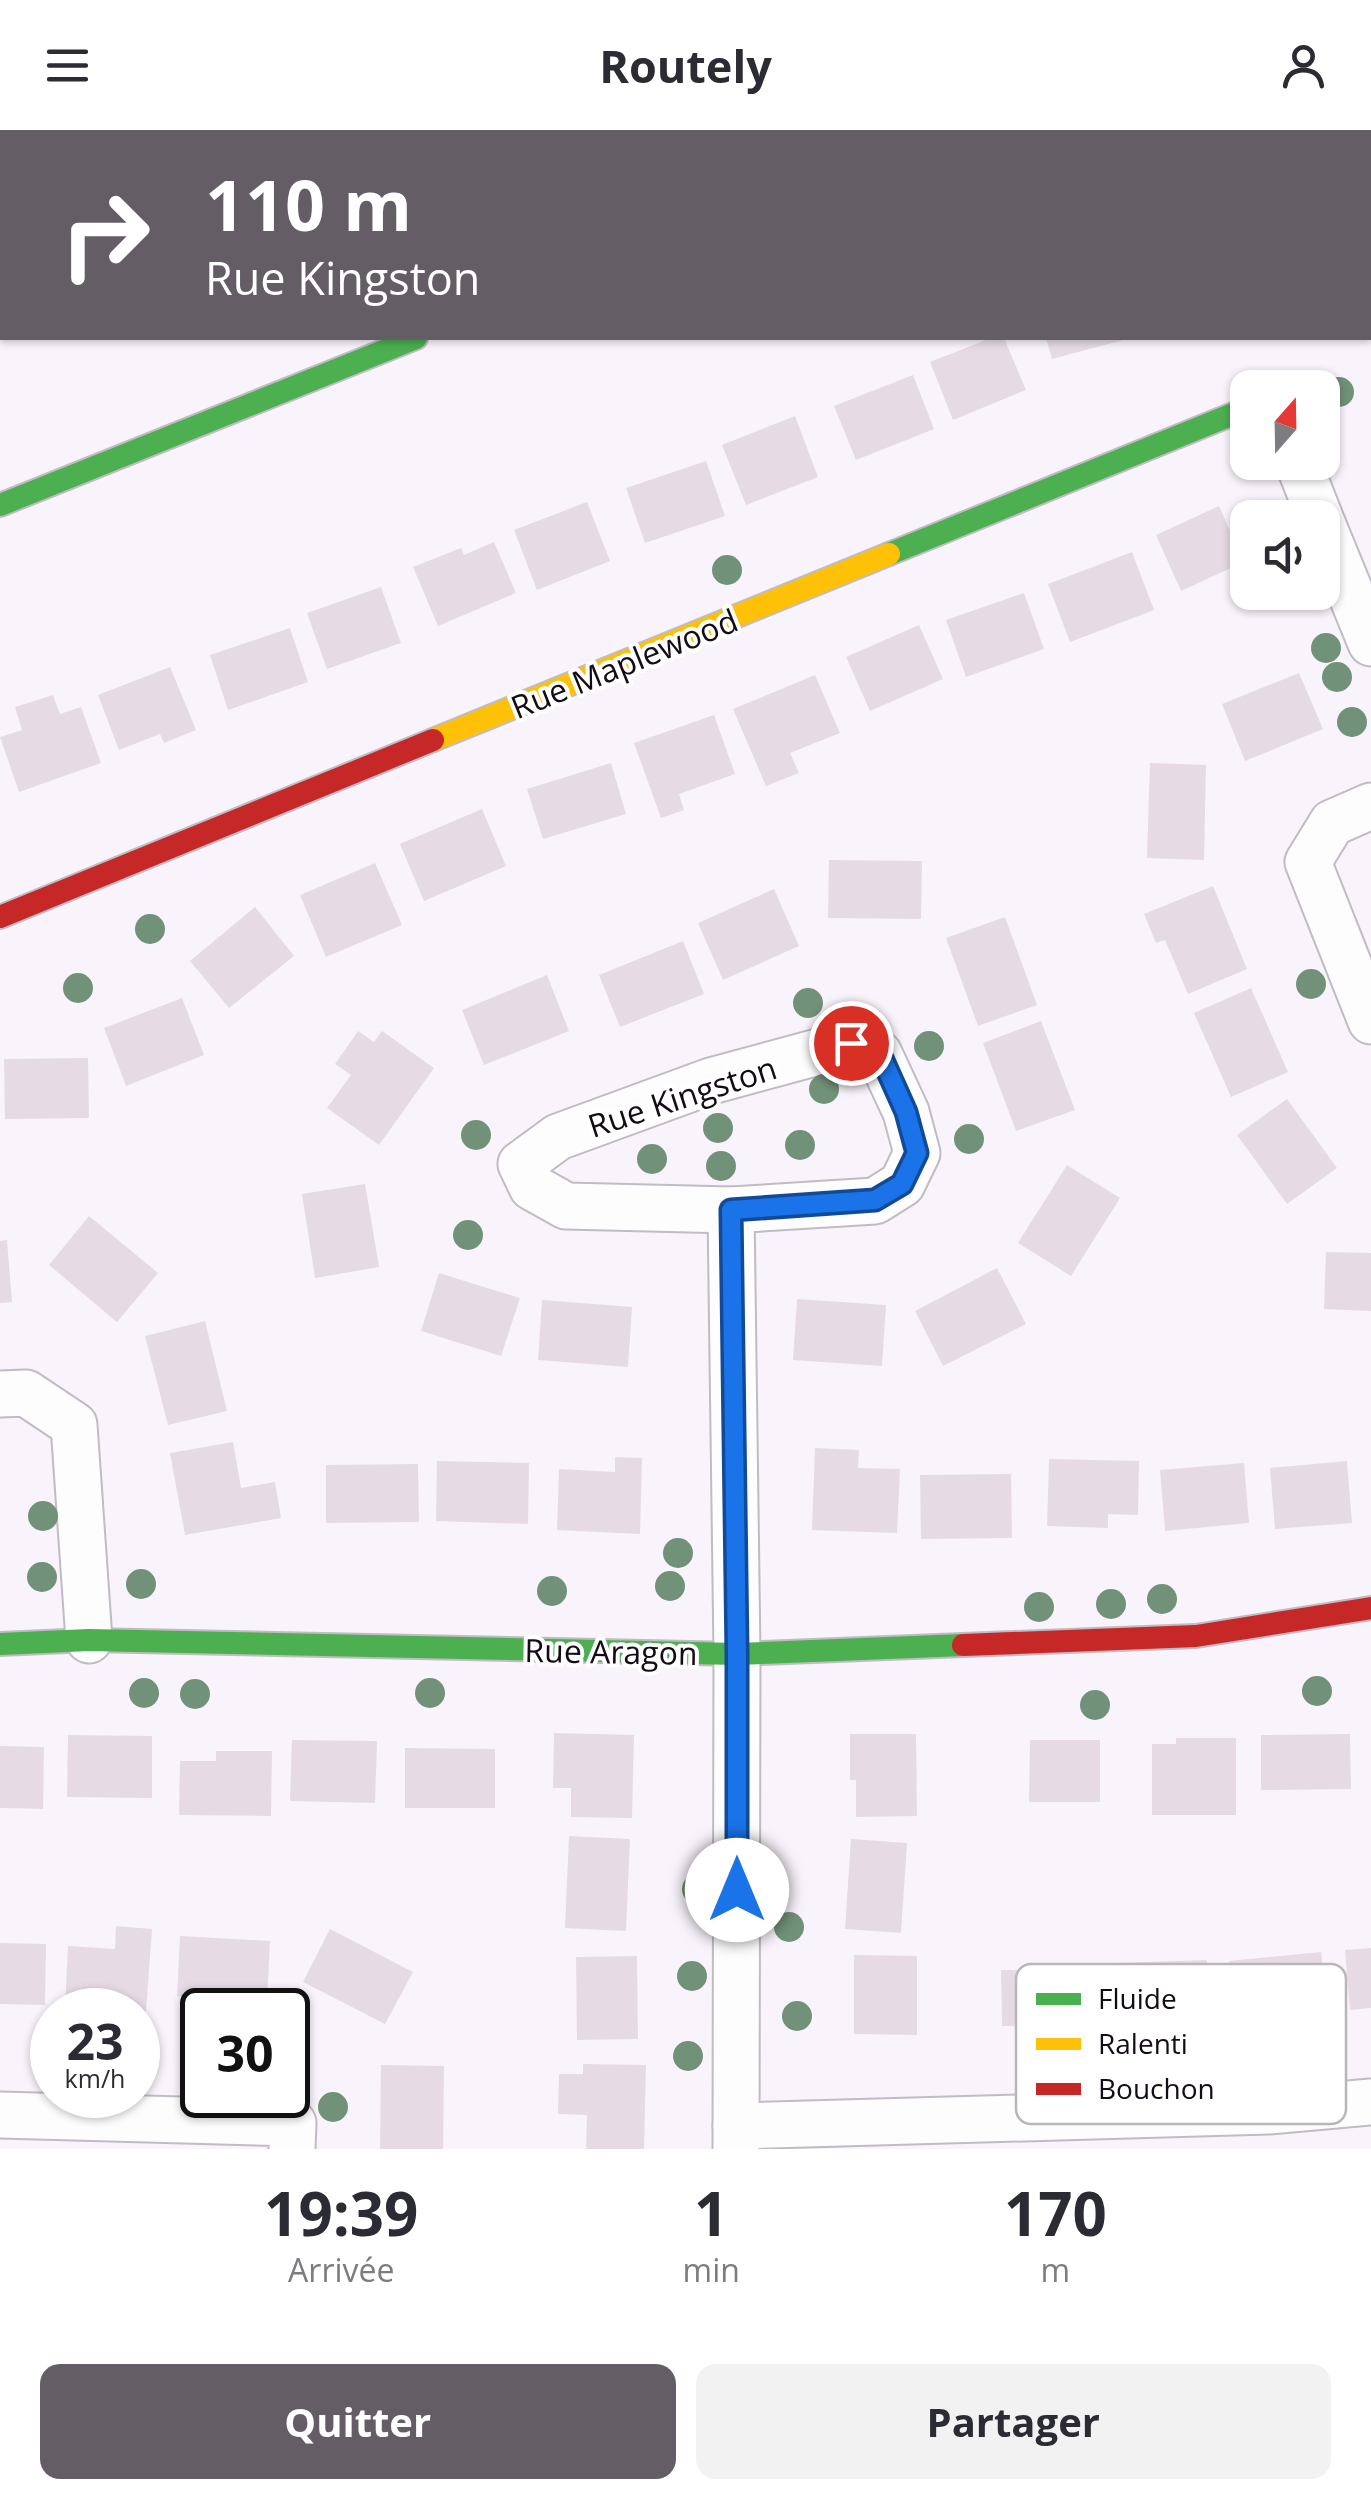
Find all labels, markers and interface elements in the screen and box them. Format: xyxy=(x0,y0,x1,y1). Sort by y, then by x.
text: Routely xyxy=(599,35,772,96)
icon: menu xyxy=(40,38,95,93)
icon: person xyxy=(1276,38,1331,93)
text: 110 m xyxy=(205,156,412,252)
icon: right xyxy=(40,170,170,300)
text: Rue Kingston xyxy=(205,247,480,308)
north arrow xyxy=(1230,370,1340,480)
map controls xyxy=(1230,370,1340,610)
button: sound xyxy=(1230,500,1340,610)
street label: Rue Maplewood xyxy=(504,598,744,728)
pin xyxy=(809,1001,894,1086)
icon: arrive xyxy=(824,1016,879,1071)
street label: Rue Kingston xyxy=(582,1045,782,1147)
street label: Rue Aragon xyxy=(524,1628,698,1674)
position arrow xyxy=(685,1838,789,1942)
legend xyxy=(1016,1964,1346,2124)
text: Fluide xyxy=(1098,1979,1177,2017)
speed limit sign: 30 xyxy=(180,1988,310,2118)
text: 23 xyxy=(66,2007,124,2075)
text: Ralenti xyxy=(1098,2024,1188,2062)
text: km/h xyxy=(65,2061,125,2095)
text: Bouchon xyxy=(1098,2069,1215,2107)
text: 19:39 xyxy=(264,2172,418,2254)
text: 1 xyxy=(694,2172,728,2254)
text: 170 xyxy=(1004,2172,1107,2254)
text: Arrivée xyxy=(288,2248,394,2291)
text: min xyxy=(683,2248,740,2291)
text: m xyxy=(1041,2248,1070,2291)
button: Quitter xyxy=(40,2364,676,2479)
button: Partager xyxy=(696,2364,1331,2479)

